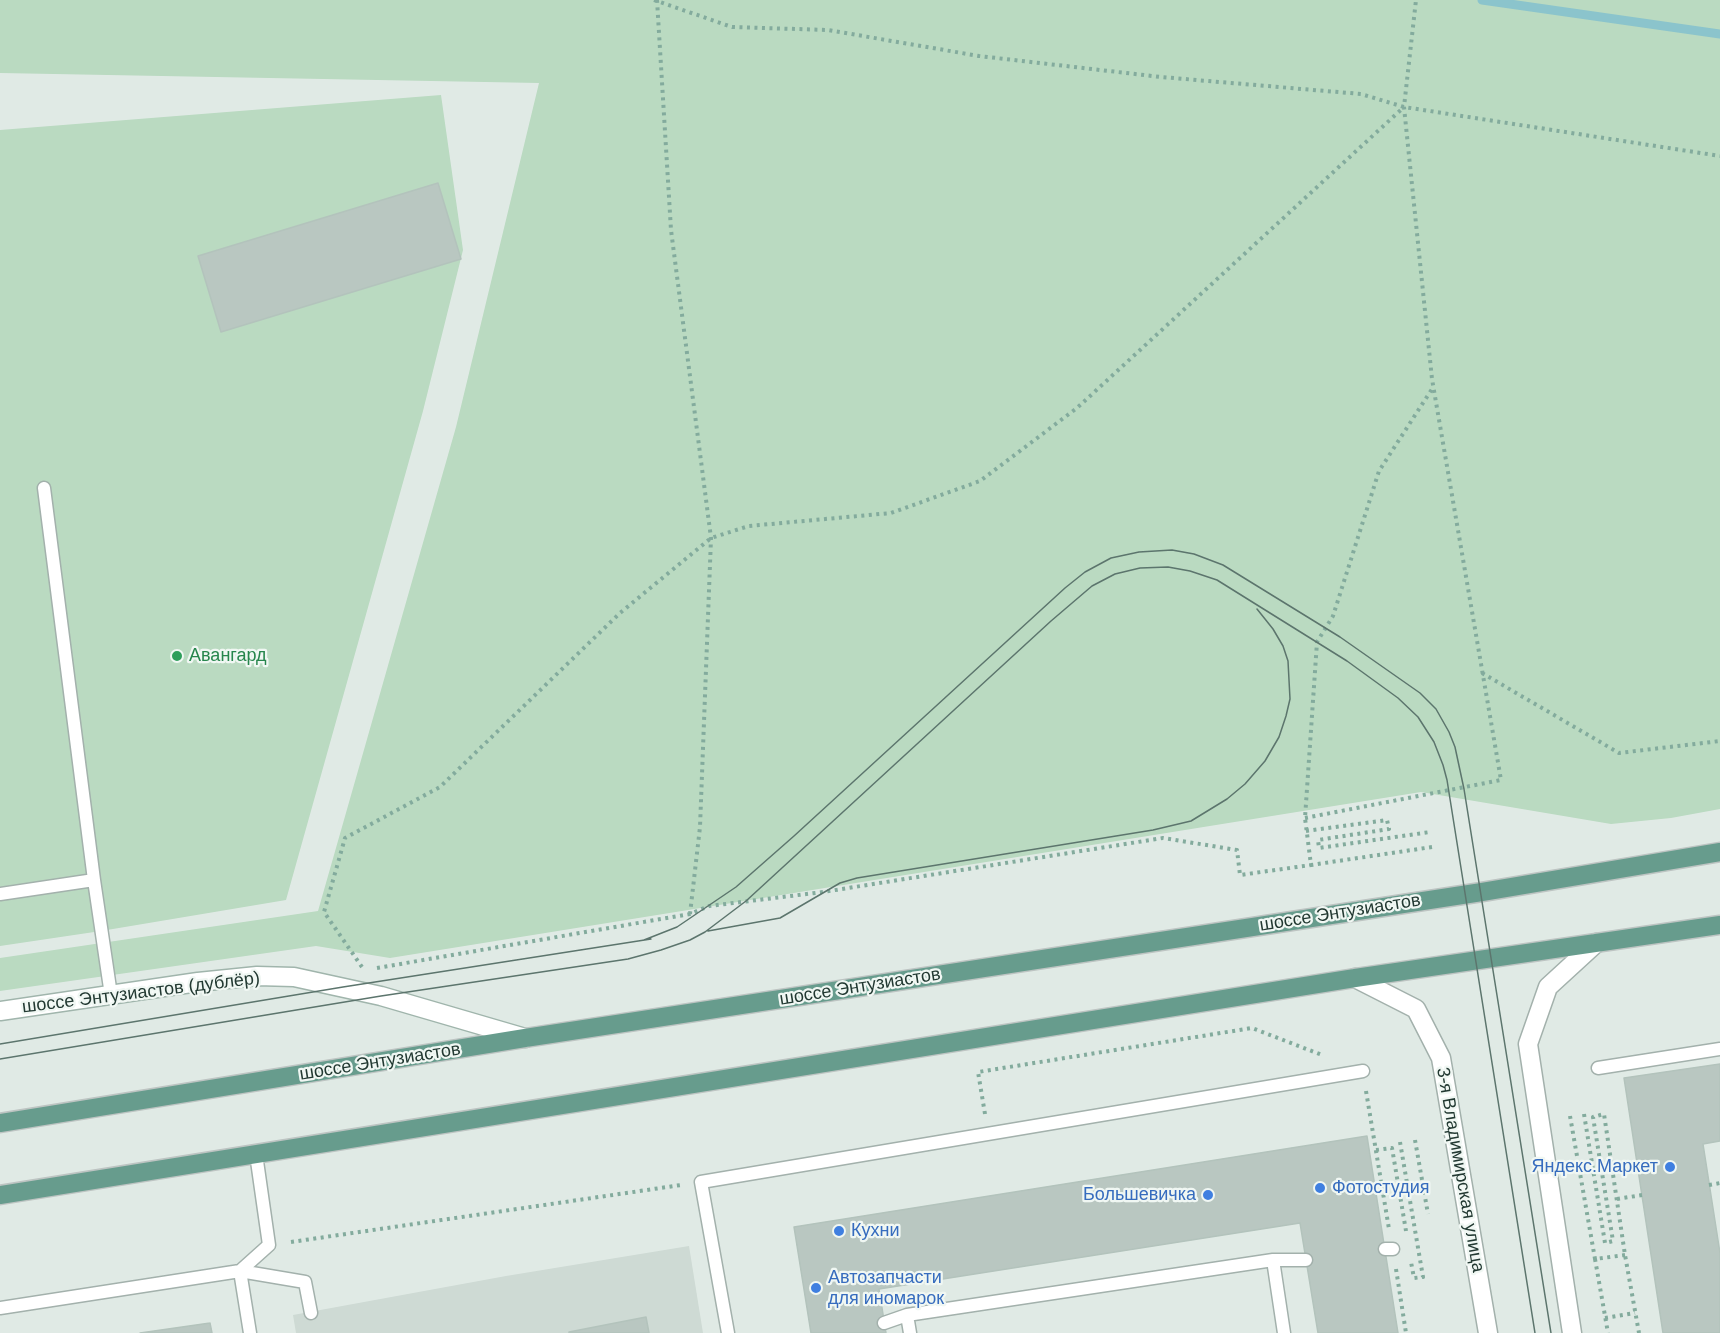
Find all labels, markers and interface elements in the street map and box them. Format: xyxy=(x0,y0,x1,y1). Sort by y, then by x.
place label: Авангард xyxy=(189,645,267,667)
marker: Авангард xyxy=(170,649,184,663)
street label: шоссе Энтузиастов xyxy=(1258,890,1422,936)
street label: шоссе Энтузиастов xyxy=(778,964,942,1010)
street label: шоссе Энтузиастов (дублёр) xyxy=(21,968,261,1018)
street label: шоссе Энтузиастов xyxy=(298,1039,462,1085)
street label: 3-я Владимирская улица xyxy=(1431,1066,1489,1274)
place label: Яндекс.Маркет xyxy=(1532,1156,1658,1178)
marker: Яндекс.Маркет xyxy=(1663,1160,1677,1174)
place label: Фотостудия xyxy=(1332,1177,1430,1199)
marker: Фотостудия xyxy=(1313,1181,1327,1195)
place label: Большевичка xyxy=(1083,1184,1196,1206)
marker: Большевичка xyxy=(1201,1188,1215,1202)
place label: Кухни xyxy=(851,1220,899,1242)
marker: Кухни xyxy=(832,1224,846,1238)
place label: Автозапчасти для иномарок xyxy=(828,1267,944,1310)
marker: Автозапчасти для иномарок xyxy=(809,1281,823,1295)

